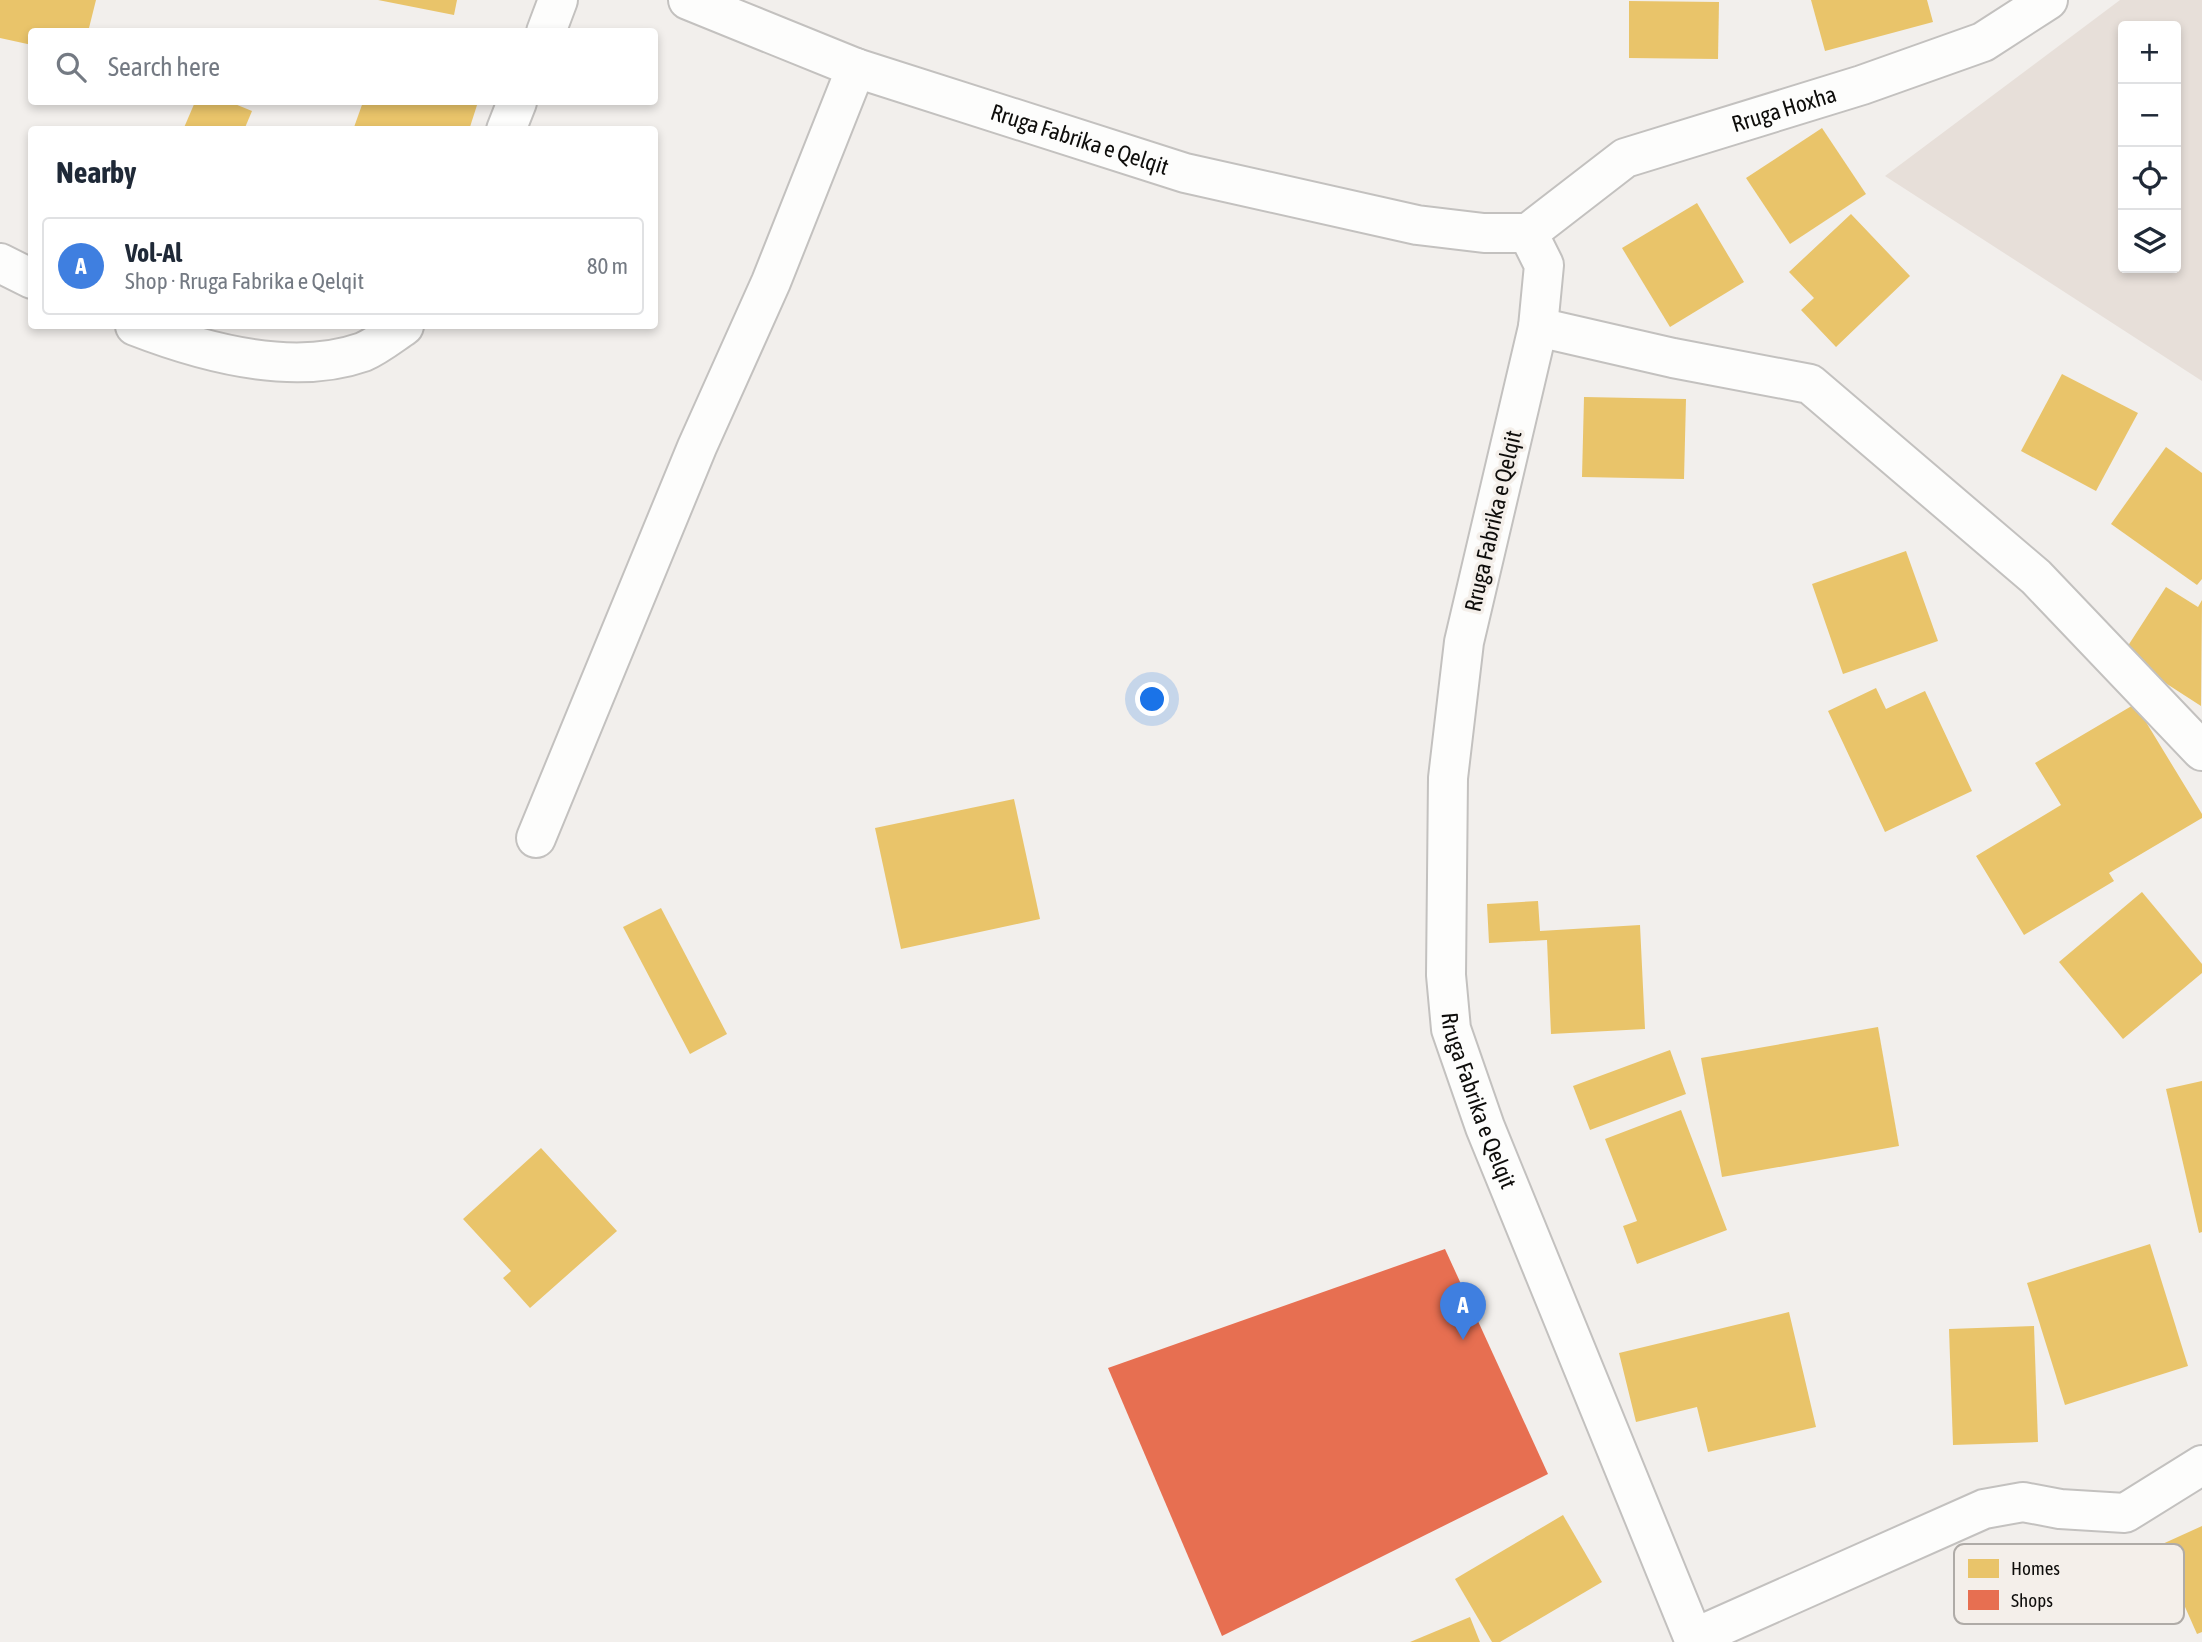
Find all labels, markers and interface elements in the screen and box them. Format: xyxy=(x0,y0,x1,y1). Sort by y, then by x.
map controls xyxy=(2118,21,2181,273)
button: + xyxy=(2118,21,2181,84)
search box xyxy=(28,28,658,105)
icon: search xyxy=(52,48,90,86)
text: Search here xyxy=(108,52,220,82)
street label: Rruga Hoxha xyxy=(1729,81,1839,137)
button: − xyxy=(2118,84,2181,147)
street label: Rruga Fabrika e Qelqit xyxy=(987,99,1172,180)
button: locate xyxy=(2118,147,2181,210)
text: Nearby xyxy=(56,155,136,189)
button: layers xyxy=(2118,210,2181,273)
text: Vol-Al xyxy=(125,238,182,268)
text: A xyxy=(75,253,87,279)
text: 80 m xyxy=(587,253,628,279)
text: Shop · Rruga Fabrika e Qelqit xyxy=(125,268,364,294)
street label: Rruga Fabrika e Qelqit xyxy=(1459,428,1527,614)
your location xyxy=(1135,682,1169,716)
street label: Rruga Fabrika e Qelqit xyxy=(1437,1011,1522,1192)
pin: A xyxy=(1440,1282,1486,1340)
legend xyxy=(1954,1544,2184,1624)
text: Homes xyxy=(2011,1557,2060,1579)
text: Shops xyxy=(2011,1589,2053,1611)

